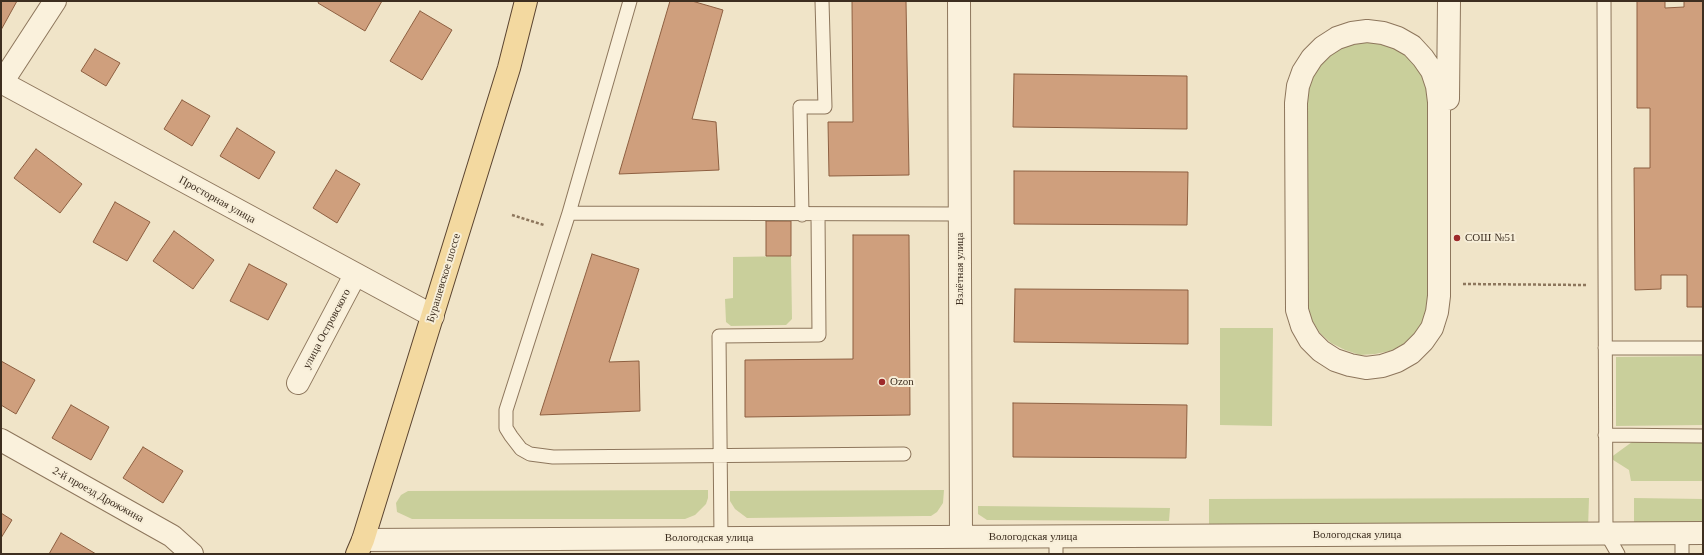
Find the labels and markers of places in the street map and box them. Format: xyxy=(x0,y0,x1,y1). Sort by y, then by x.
place label: СОШ №51 xyxy=(1465,231,1516,245)
marker: СОШ №51 xyxy=(1452,233,1462,243)
place label: Ozon xyxy=(890,375,914,389)
marker: Ozon xyxy=(877,377,887,387)

